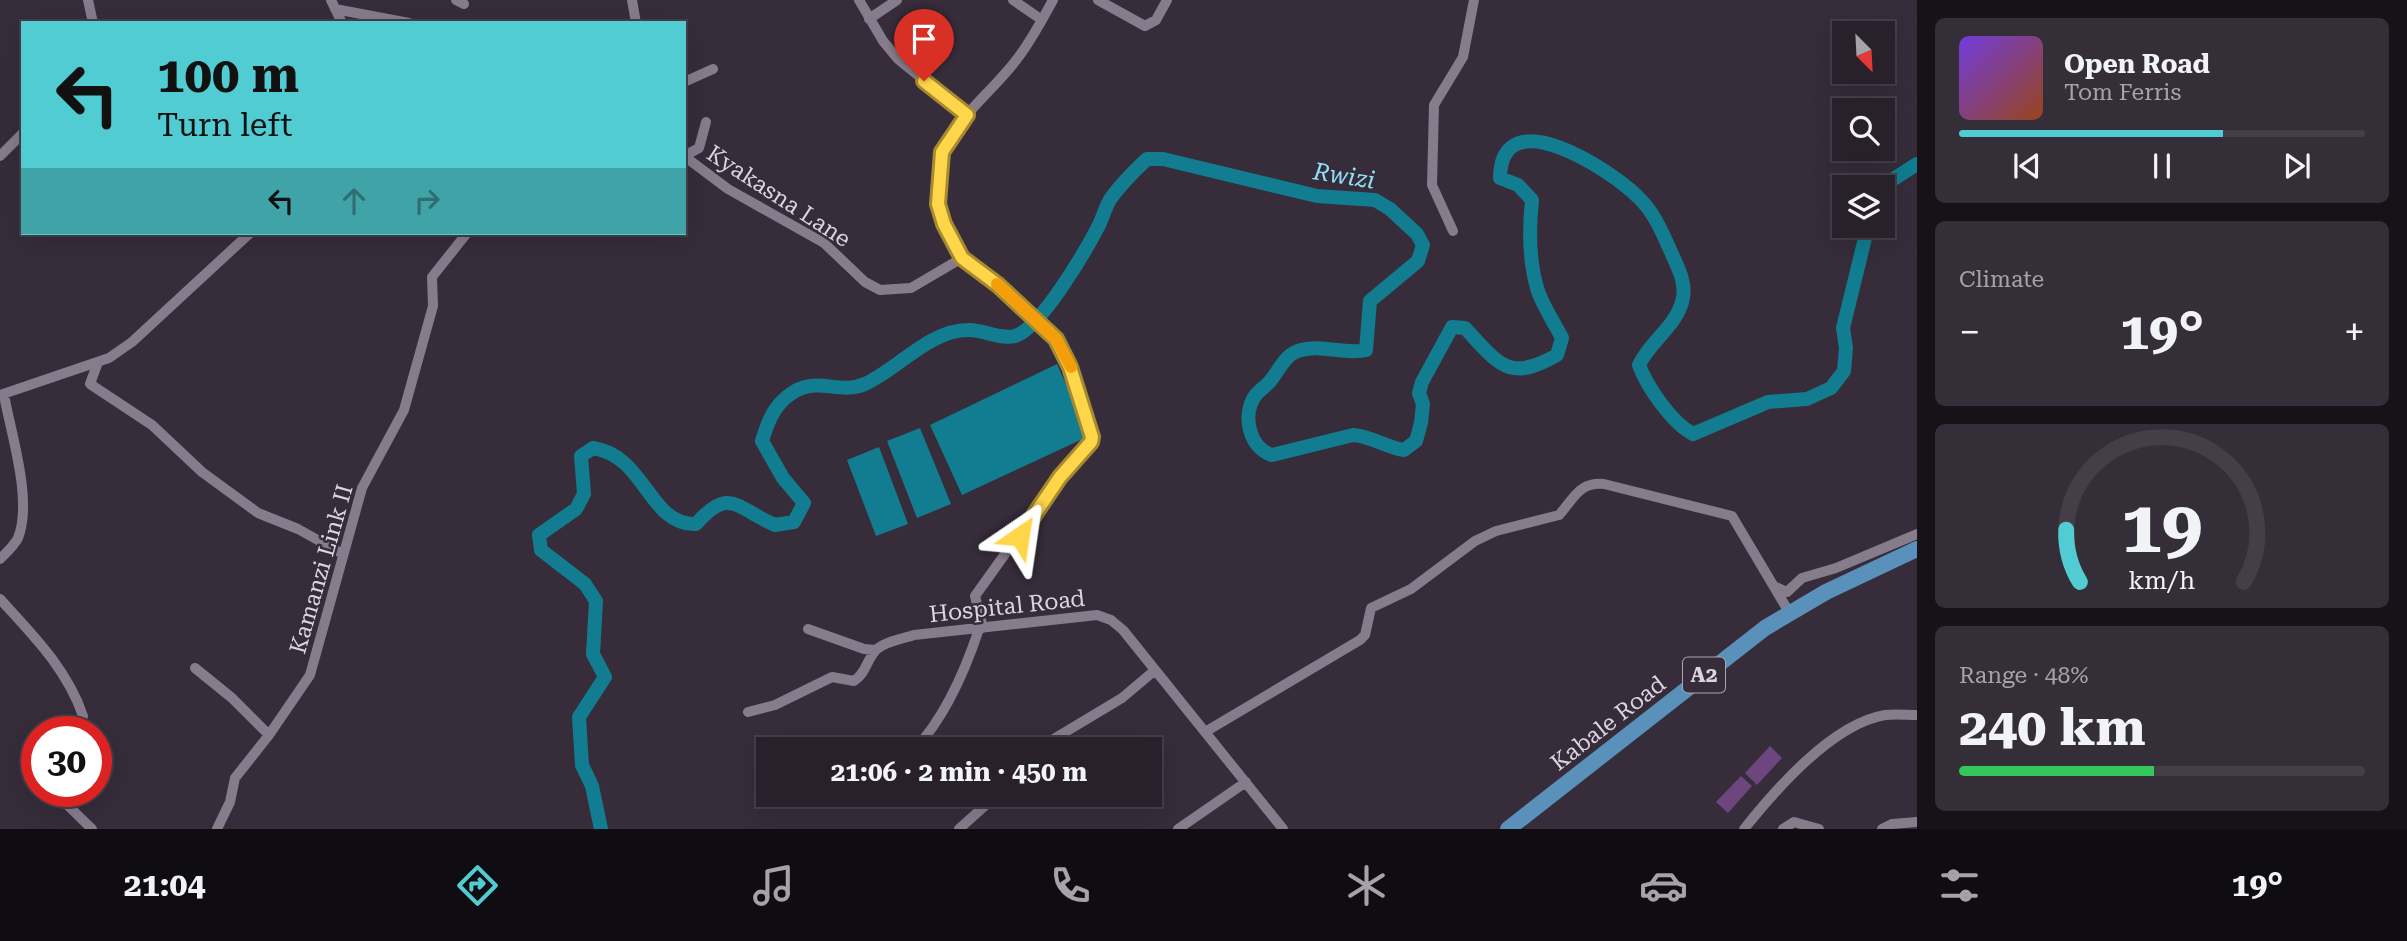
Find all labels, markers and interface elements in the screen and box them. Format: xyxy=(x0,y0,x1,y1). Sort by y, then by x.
pin xyxy=(894,9,954,81)
icon: arrive xyxy=(905,20,943,58)
north arrow xyxy=(1832,21,1895,84)
map controls xyxy=(1832,21,1895,238)
text: 100 m xyxy=(157,47,299,104)
icon: left xyxy=(42,49,133,140)
text: Open Road xyxy=(2064,49,2210,79)
text: Tom Ferris xyxy=(2064,79,2181,106)
button: search xyxy=(1832,98,1895,161)
text: Turn left xyxy=(157,106,292,144)
street label: Kyakasna Lane xyxy=(702,140,856,253)
icon: previous xyxy=(2008,147,2046,185)
icon: pause xyxy=(2143,147,2181,185)
icon: next xyxy=(2278,147,2316,185)
water label: Rwizi xyxy=(1310,157,1377,195)
button: layers xyxy=(1832,175,1895,238)
icon: left xyxy=(262,182,300,220)
icon: ahead xyxy=(335,182,373,220)
icon: right xyxy=(408,182,446,220)
text: Climate xyxy=(1959,266,2044,293)
text: 19° xyxy=(2120,301,2204,362)
text: − xyxy=(1959,310,1980,354)
text: + xyxy=(2344,310,2365,354)
street label: Kamanzi Link II xyxy=(284,481,359,657)
text: 19 xyxy=(2121,485,2203,570)
position arrow xyxy=(983,499,1057,573)
text: km/h xyxy=(2129,566,2195,595)
street label: Hospital Road xyxy=(928,585,1087,628)
road number: A2 xyxy=(1683,658,1725,692)
text: Range · 48% xyxy=(1959,662,2088,689)
street label: Kabale Road xyxy=(1546,670,1671,777)
text: 240 km xyxy=(1959,697,2146,758)
speed limit sign: 30 xyxy=(21,716,112,807)
text: 21:06 · 2 min · 450 m xyxy=(831,757,1087,787)
icon: directions xyxy=(453,861,502,910)
icon: music xyxy=(749,861,798,910)
icon: phone xyxy=(1046,861,1095,910)
icon: climate xyxy=(1342,861,1391,910)
icon: car xyxy=(1639,861,1688,910)
icon: filters xyxy=(1935,861,1984,910)
text: 21:04 xyxy=(124,866,205,904)
text: 19° xyxy=(2231,866,2283,904)

